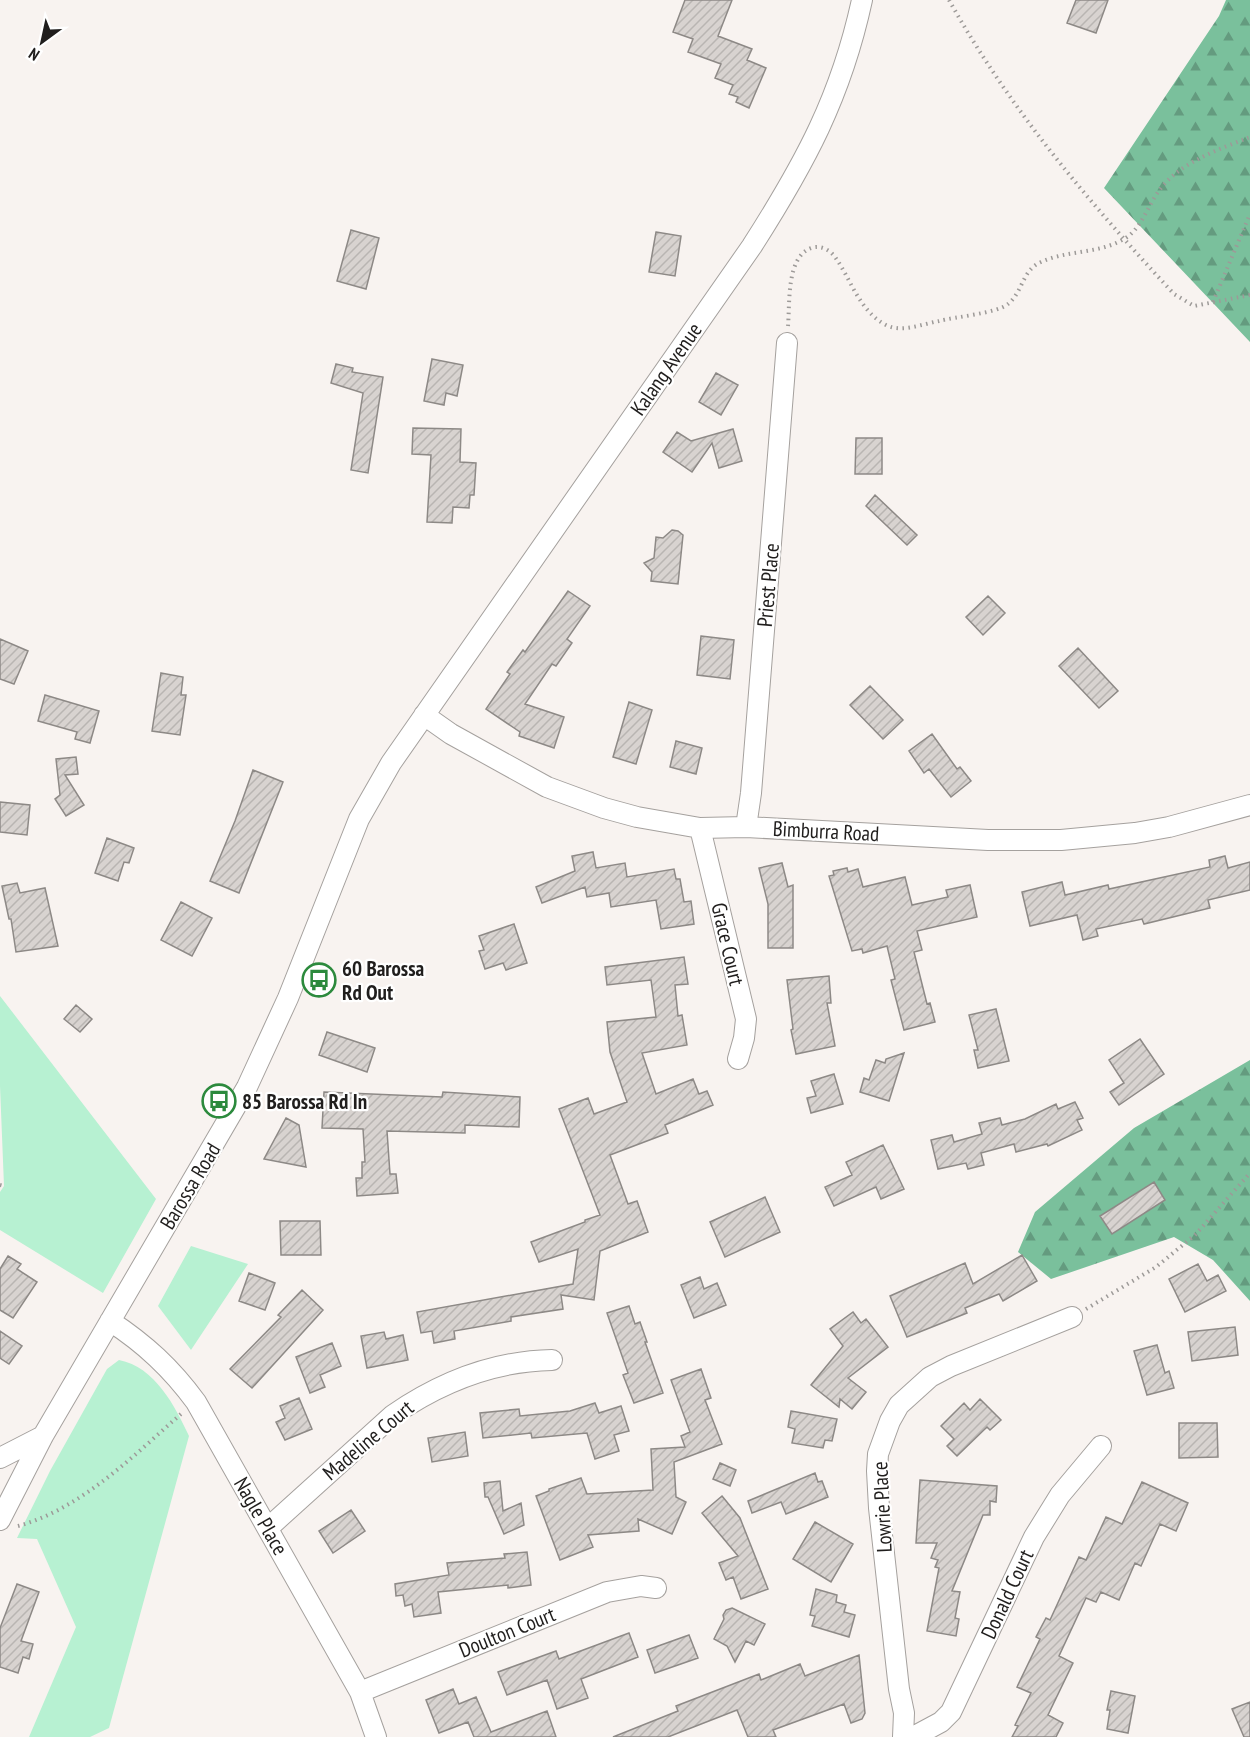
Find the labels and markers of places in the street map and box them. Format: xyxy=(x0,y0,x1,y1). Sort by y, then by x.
place label: 60 Barossa Rd Out xyxy=(342,955,425,1006)
bus stop icon: 60 Barossa Rd Out xyxy=(301,962,337,998)
bus stop icon: 85 Barossa Rd In xyxy=(201,1083,237,1119)
place label: 85 Barossa Rd In xyxy=(242,1088,367,1115)

